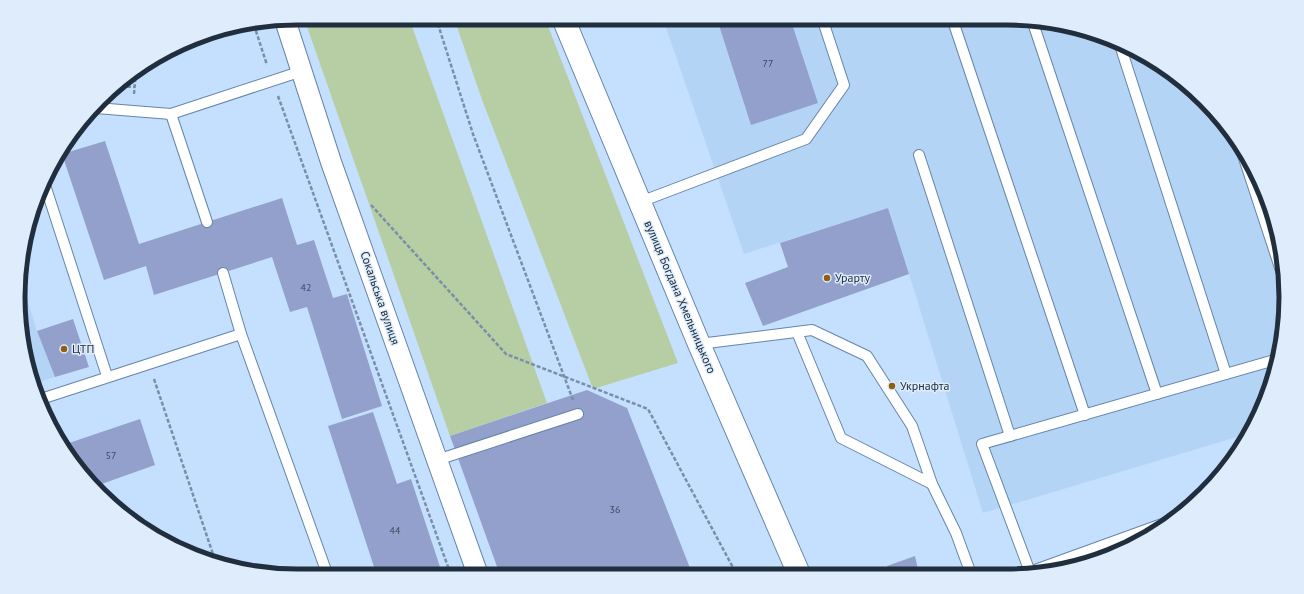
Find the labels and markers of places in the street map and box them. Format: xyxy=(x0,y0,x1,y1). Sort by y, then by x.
place label: Урарту xyxy=(835,270,871,285)
marker: Урарту xyxy=(822,273,832,283)
place label: ЦТП xyxy=(72,341,94,356)
marker: ЦТП xyxy=(59,344,69,354)
place label: Укрнафта xyxy=(900,378,949,393)
marker: Укрнафта xyxy=(887,381,897,391)

